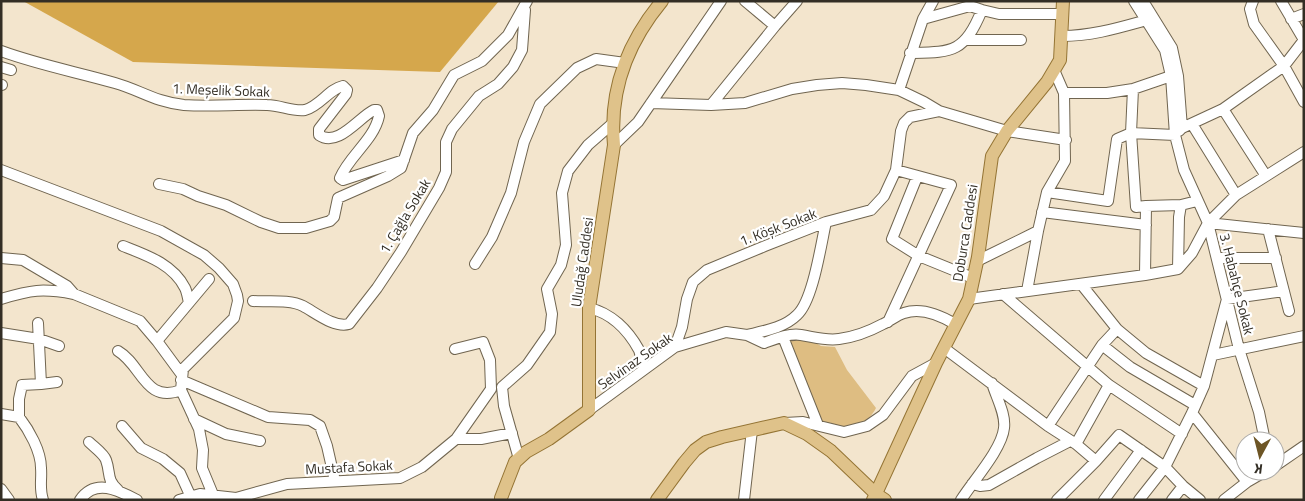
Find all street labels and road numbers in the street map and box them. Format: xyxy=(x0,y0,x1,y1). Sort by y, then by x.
street label: 1. Meşelik Sokak xyxy=(172,77,271,102)
street label: 1. Çağla Sokak xyxy=(374,174,435,257)
street label: Doburca Caddesi xyxy=(946,183,983,283)
street label: 1. Köşk Sokak xyxy=(736,202,820,251)
street label: Uludağ Caddesi xyxy=(565,216,598,308)
street label: 3. Habahçe Sokak xyxy=(1215,231,1260,337)
street label: Selvinaz Sokak xyxy=(593,327,677,394)
street label: Mustafa Sokak xyxy=(305,454,394,479)

